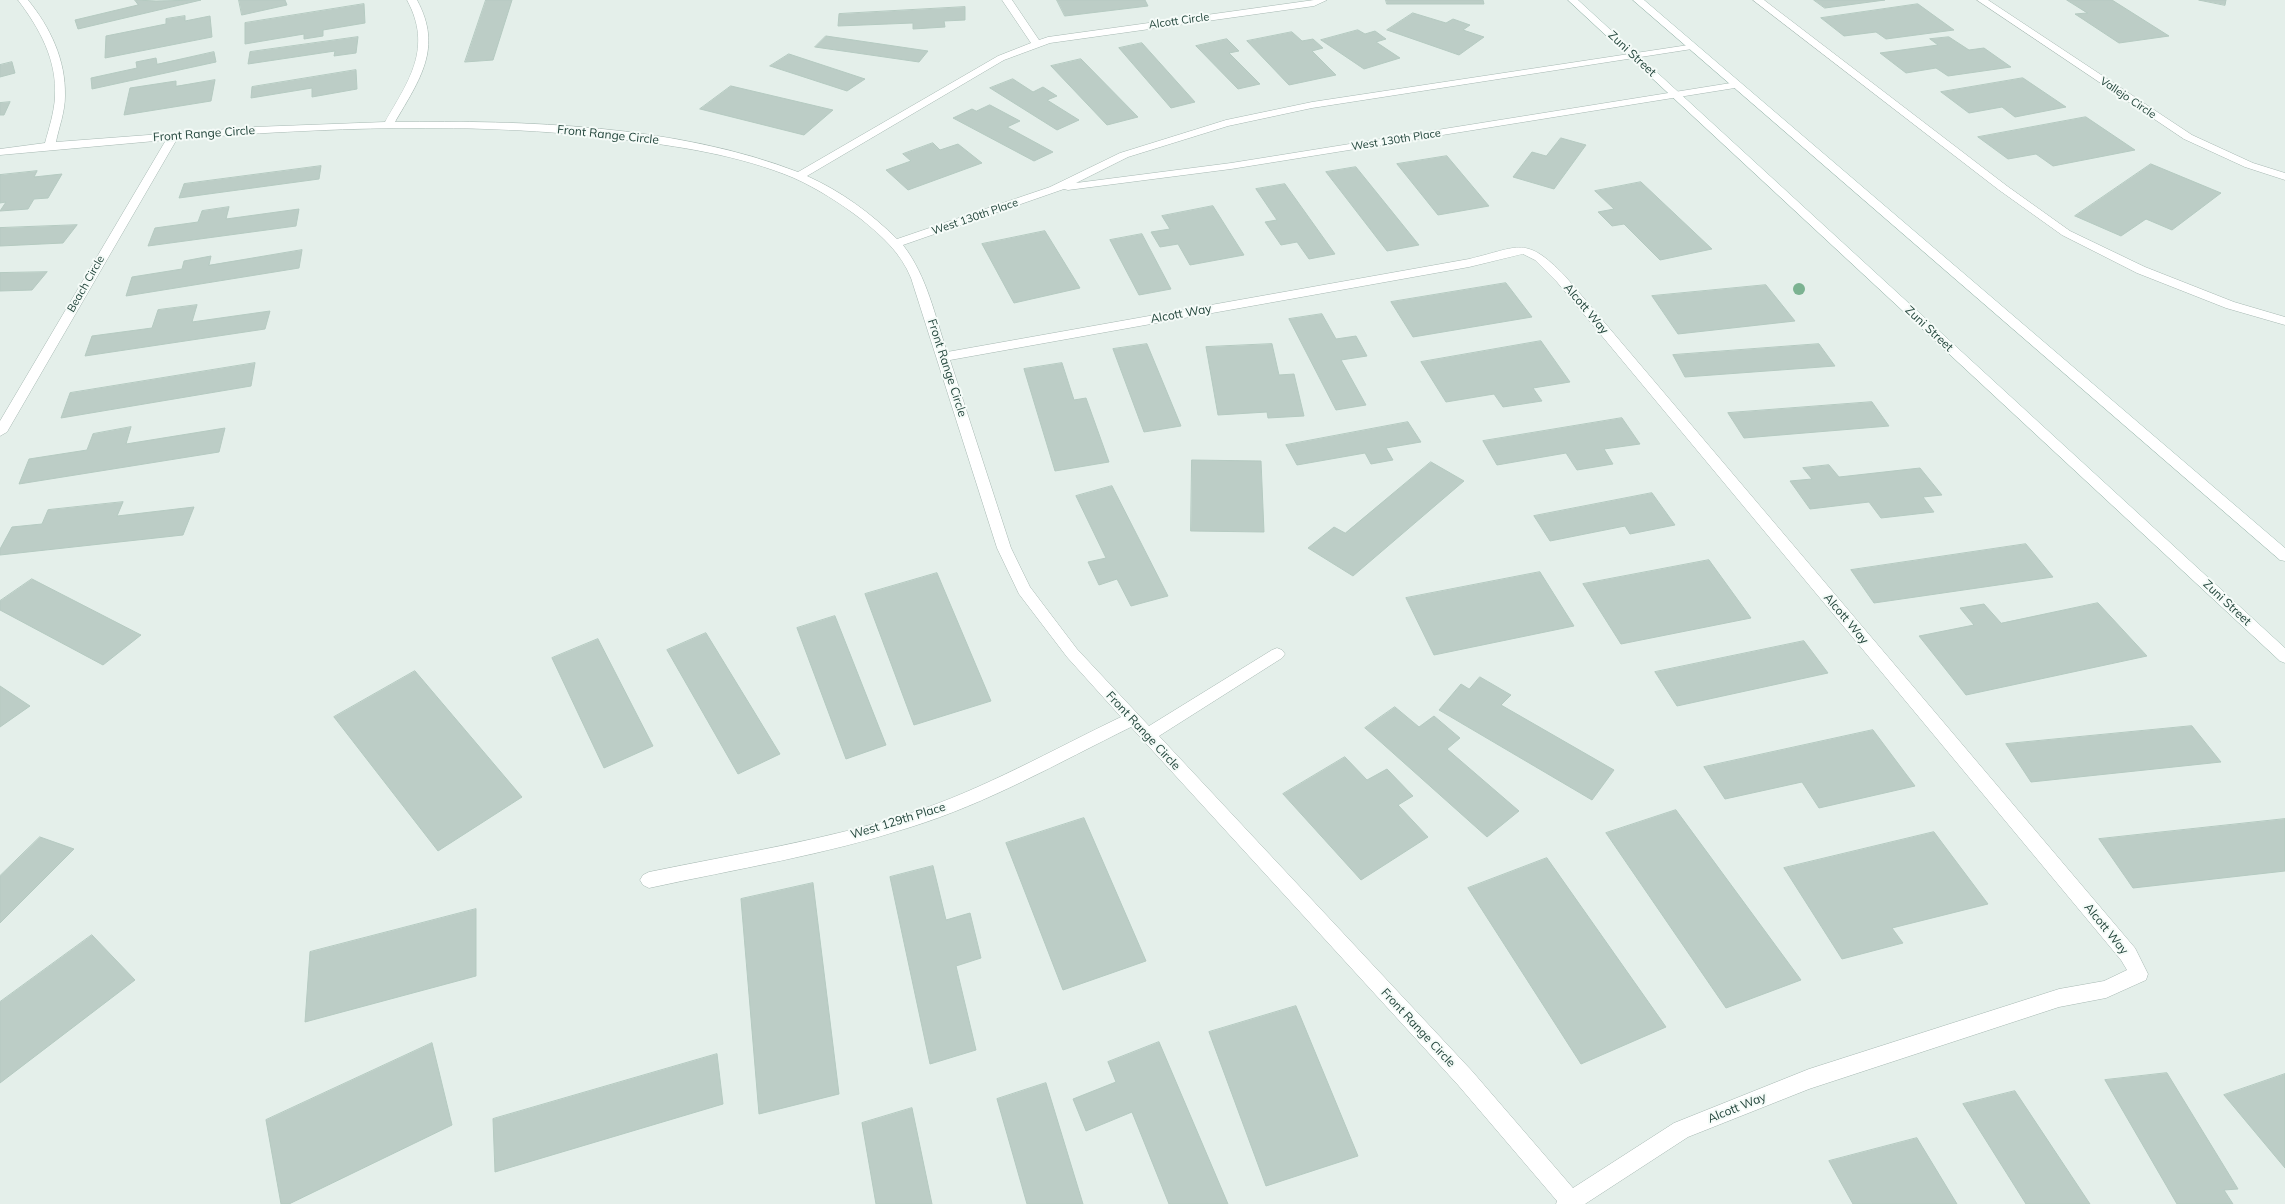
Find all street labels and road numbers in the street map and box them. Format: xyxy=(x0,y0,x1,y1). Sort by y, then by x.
street label: Alcott Circle xyxy=(1148,10,1210,32)
street label: Zuni Street xyxy=(1605,28,1659,80)
street label: Vallejo Circle xyxy=(2097,74,2159,122)
street label: Front Range Circle xyxy=(556,122,660,148)
street label: Front Range Circle xyxy=(153,123,255,145)
street label: West 130th Place xyxy=(1350,126,1442,154)
street label: West 130th Place xyxy=(930,196,1020,238)
street label: Beach Circle xyxy=(65,253,107,315)
street label: Alcott Way xyxy=(1561,281,1611,337)
street label: Alcott Way xyxy=(1149,302,1213,326)
street label: Zuni Street xyxy=(1902,303,1956,355)
street label: Front Range Circle xyxy=(924,317,970,419)
street label: Zuni Street xyxy=(2200,577,2254,629)
street label: Alcott Way xyxy=(1821,591,1871,647)
street label: Front Range Circle xyxy=(1103,689,1183,773)
street label: West 129th Place xyxy=(849,800,947,842)
street label: Alcott Way xyxy=(2081,900,2131,958)
street label: Front Range Circle xyxy=(1378,986,1458,1070)
street label: Alcott Way xyxy=(1706,1090,1768,1126)

